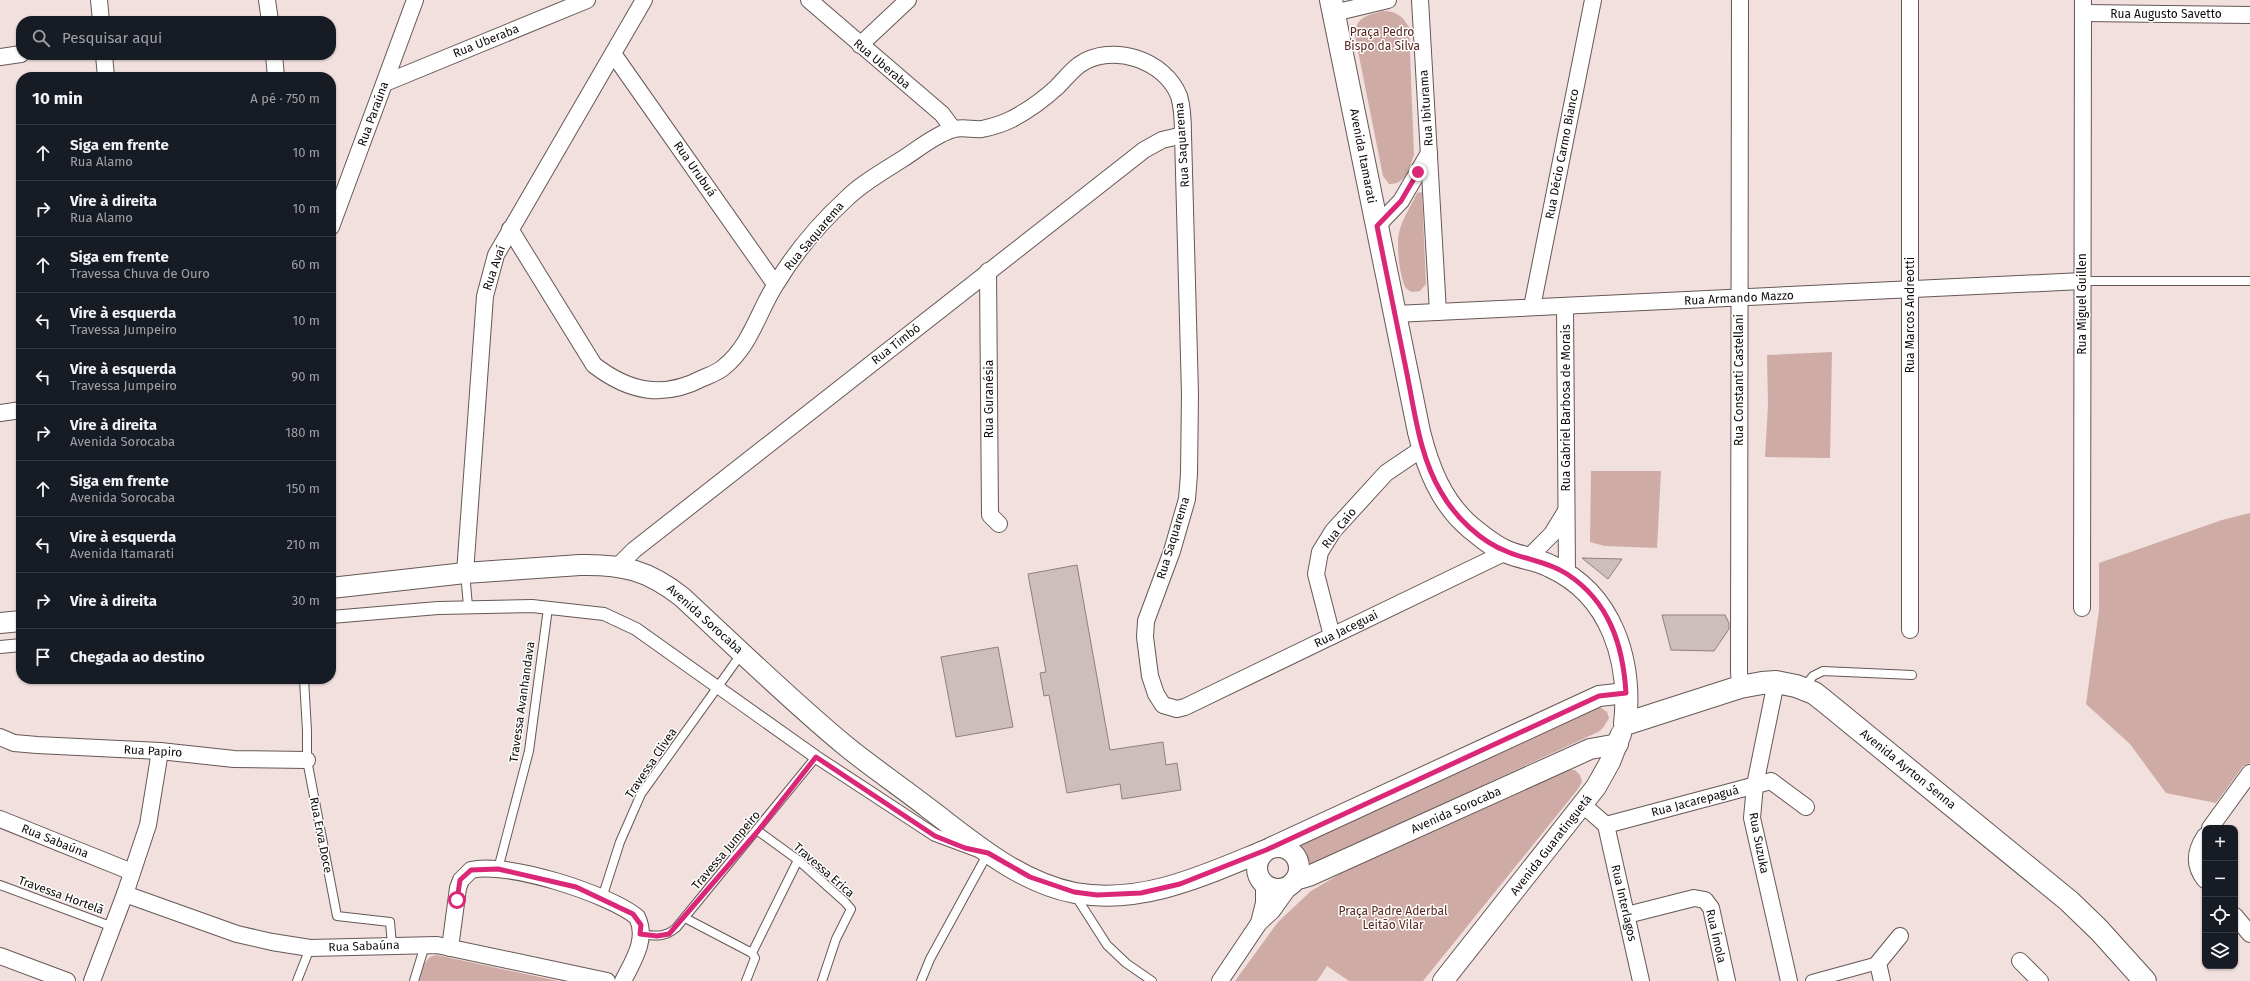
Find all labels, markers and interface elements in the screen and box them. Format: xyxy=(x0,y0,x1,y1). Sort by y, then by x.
street label: Rua Augusto Savetto xyxy=(2110,7,2222,21)
search box xyxy=(16,16,336,60)
street label: Rua Uberaba xyxy=(451,21,521,61)
park label: Praça Pedro Bispo da Silva xyxy=(1344,25,1420,53)
icon: search xyxy=(30,27,52,49)
text: Pesquisar aqui xyxy=(62,29,162,47)
street label: Rua Uberaba xyxy=(851,36,913,92)
street label: Rua Ibiturama xyxy=(1416,69,1436,147)
street label: Rua Paraúna xyxy=(355,80,391,148)
text: 10 min xyxy=(32,88,83,109)
street label: Rua Décio Carmo Bianco xyxy=(1542,88,1582,220)
text: A pé · 750 m xyxy=(250,91,320,106)
street label: Rua Saquarema xyxy=(1172,102,1192,188)
street label: Avenida Itamarati xyxy=(1347,107,1379,205)
text: Siga em frente xyxy=(70,136,169,154)
street label: Rua Urubuá xyxy=(671,139,719,199)
icon: ahead xyxy=(32,142,54,164)
text: 10 m xyxy=(293,145,320,160)
text: Rua Alamo xyxy=(70,154,133,169)
route end xyxy=(1409,163,1427,181)
text: Vire à direita xyxy=(70,192,157,210)
icon: right xyxy=(32,198,54,220)
street label: Rua Saquarema xyxy=(781,199,847,273)
text: 10 m xyxy=(293,201,320,216)
text: Rua Alamo xyxy=(70,210,133,225)
street label: Rua Avaí xyxy=(480,243,508,292)
text: Siga em frente xyxy=(70,248,169,266)
street label: Rua Miguel Guillen xyxy=(2075,253,2089,355)
icon: ahead xyxy=(32,254,54,276)
text: 60 m xyxy=(291,257,320,272)
street label: Rua Marcos Andreotti xyxy=(1903,257,1917,373)
text: Travessa Chuva de Ouro xyxy=(70,266,210,281)
street label: Rua Armando Mazzo xyxy=(1684,288,1794,308)
text: Vire à esquerda xyxy=(70,304,176,322)
icon: left xyxy=(32,310,54,332)
text: 10 m xyxy=(293,313,320,328)
street label: Rua Constanti Castellani xyxy=(1732,314,1746,446)
street label: Rua Timbó xyxy=(869,321,923,367)
text: Travessa Jumpeiro xyxy=(70,322,177,337)
street label: Rua Gabriel Barbosa de Morais xyxy=(1559,324,1573,492)
text: Vire à esquerda xyxy=(70,360,176,378)
street label: Rua Guranésia xyxy=(982,360,996,438)
icon: left xyxy=(32,366,54,388)
text: 90 m xyxy=(291,369,320,384)
text: Travessa Jumpeiro xyxy=(70,378,177,393)
text: Vire à direita xyxy=(70,416,157,434)
icon: right xyxy=(32,422,54,444)
text: 180 m xyxy=(285,425,320,440)
text: Avenida Sorocaba xyxy=(70,434,175,449)
text: Siga em frente xyxy=(70,472,169,490)
icon: ahead xyxy=(32,478,54,500)
text: 150 m xyxy=(286,481,320,496)
text: Avenida Sorocaba xyxy=(70,490,175,505)
street label: Rua Saquarema xyxy=(1154,495,1192,581)
street label: Rua Caio xyxy=(1319,505,1359,551)
text: Vire à esquerda xyxy=(70,528,176,546)
icon: left xyxy=(32,534,54,556)
text: 210 m xyxy=(286,537,320,552)
text: Avenida Itamarati xyxy=(70,546,174,561)
street label: Avenida Sorocaba xyxy=(664,581,746,657)
icon: right xyxy=(32,590,54,612)
text: Vire à direita xyxy=(70,592,157,610)
text: 30 m xyxy=(292,593,320,608)
street label: Rua Jaceguai xyxy=(1312,608,1380,650)
street label: Travessa Avanhandava xyxy=(507,641,537,763)
icon: arrive xyxy=(32,646,54,668)
text: Chegada ao destino xyxy=(70,648,205,666)
street label: Travessa Clivea xyxy=(622,725,680,801)
street label: Avenida Ayrton Senna xyxy=(1857,726,1959,812)
street label: Rua Papiro xyxy=(123,742,183,760)
street label: Rua Jacarepaguá xyxy=(1650,783,1740,819)
street label: Avenida Sorocaba xyxy=(1409,784,1503,836)
street label: Avenida Guaratinguetá xyxy=(1507,792,1595,898)
street label: Rua Erva Doce xyxy=(307,796,335,874)
street label: Travessa Jumpeiro xyxy=(689,808,763,892)
street label: Rua Suzuka xyxy=(1746,811,1772,875)
street label: Rua Sabaúna xyxy=(19,821,91,861)
map controls xyxy=(2202,825,2238,969)
button: + xyxy=(2202,825,2238,861)
street label: Travessa Erica xyxy=(791,840,857,900)
button: − xyxy=(2202,861,2238,897)
street label: Rua Interlagos xyxy=(1608,863,1640,943)
street label: Travessa Hortelã xyxy=(16,873,106,917)
route start xyxy=(448,891,466,909)
button: locate xyxy=(2202,897,2238,933)
park label: Praça Padre Aderbal Leitão Vilar xyxy=(1339,904,1448,932)
street label: Rua Ímola xyxy=(1703,908,1730,964)
button: layers xyxy=(2202,933,2238,969)
street label: Rua Sabaúna xyxy=(328,938,400,954)

